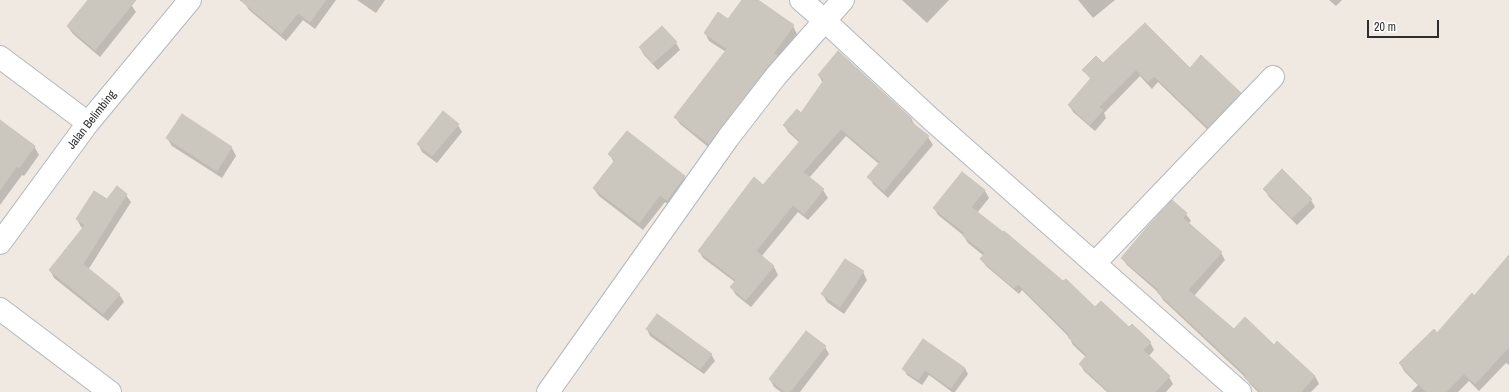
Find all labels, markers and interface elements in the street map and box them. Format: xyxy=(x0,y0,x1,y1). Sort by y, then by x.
scale bar xyxy=(1369,12,1441,38)
text: 20 m xyxy=(1374,19,1396,35)
street label: Jalan Belimbing xyxy=(65,88,119,152)

